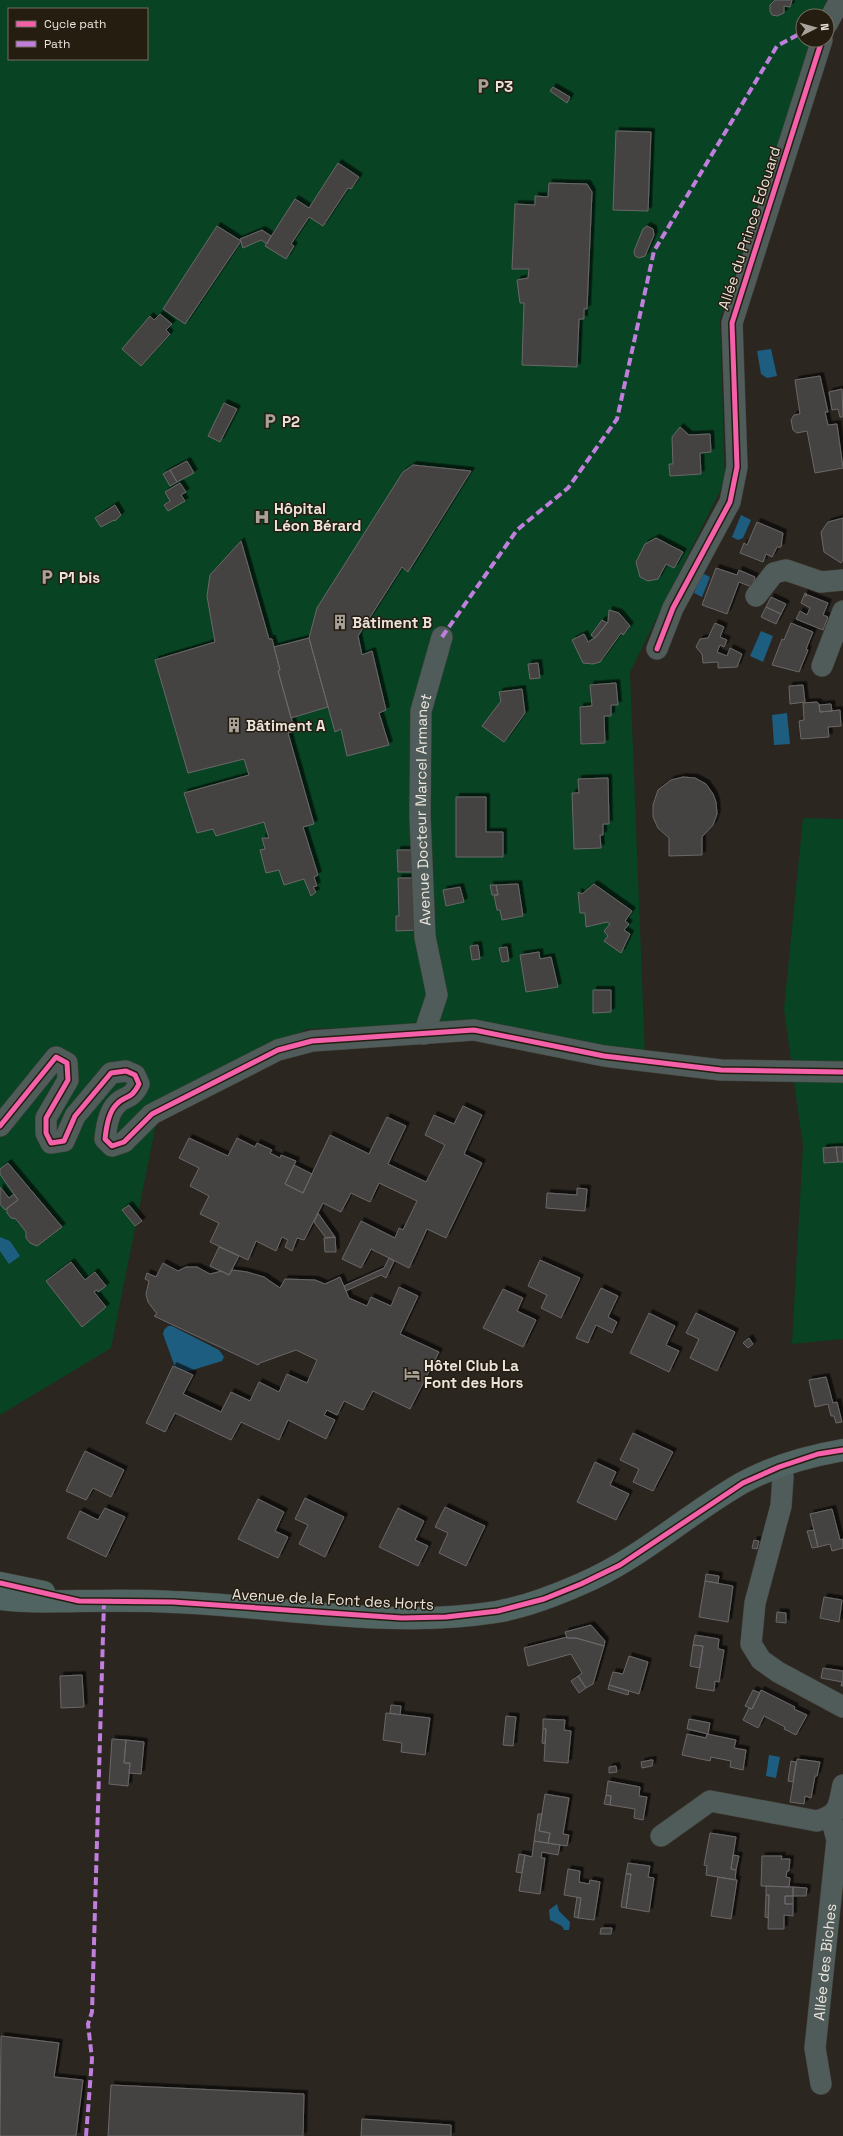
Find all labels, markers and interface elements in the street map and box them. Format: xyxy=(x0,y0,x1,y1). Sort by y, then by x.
legend xyxy=(8,8,148,60)
north arrow xyxy=(795,8,835,48)
text: Cycle path xyxy=(44,16,106,32)
text: N xyxy=(818,23,832,31)
text: Path xyxy=(44,36,70,52)
parking icon: P3 xyxy=(474,77,492,95)
place label: P3 xyxy=(495,77,513,96)
street label: Allée du Prince Edouard xyxy=(714,144,784,312)
parking icon: P2 xyxy=(261,412,279,430)
place label: P2 xyxy=(282,412,300,431)
place label: Hôpital Léon Bérard xyxy=(274,499,361,535)
hospital icon: Hôpital Léon Bérard xyxy=(253,508,271,526)
parking icon: P1 bis xyxy=(38,568,56,586)
place label: P1 bis xyxy=(59,568,100,587)
building icon: Bâtiment B xyxy=(331,613,349,631)
place label: Bâtiment B xyxy=(352,613,432,632)
street label: Avenue Docteur Marcel Armanet xyxy=(410,691,435,926)
building icon: Bâtiment A xyxy=(225,716,243,734)
place label: Bâtiment A xyxy=(246,716,326,735)
place label: Hôtel Club La Font des Hors xyxy=(424,1356,523,1392)
hotel icon: Hôtel Club La Font des Hors xyxy=(403,1365,421,1383)
street label: Avenue de la Font des Horts xyxy=(232,1584,435,1614)
street label: Allée des Biches xyxy=(808,1903,840,2021)

